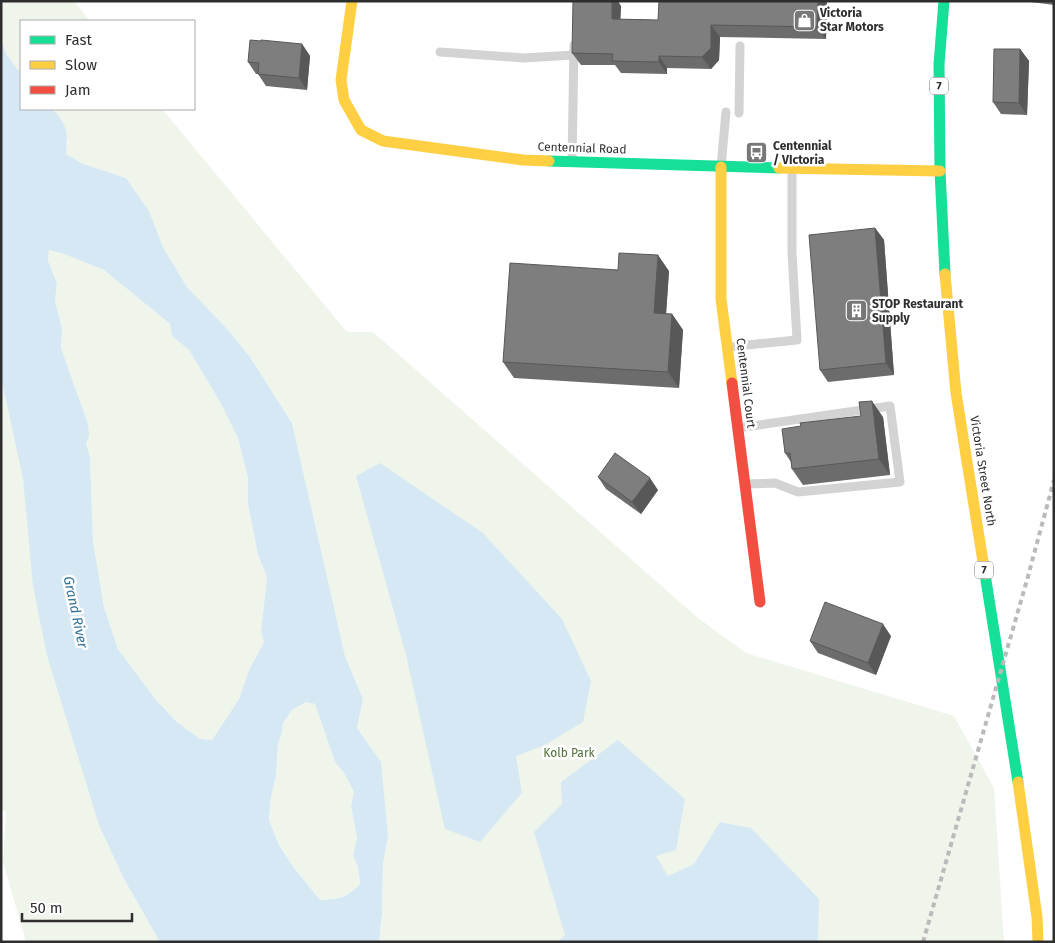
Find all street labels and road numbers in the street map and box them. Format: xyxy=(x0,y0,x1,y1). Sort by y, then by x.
road number: 7 xyxy=(930,78,948,94)
street label: Centennial Road xyxy=(537,139,627,157)
street label: Centennial Court xyxy=(734,337,759,430)
street label: Victoria Street North xyxy=(967,415,999,527)
road number: 7 xyxy=(975,562,993,578)

